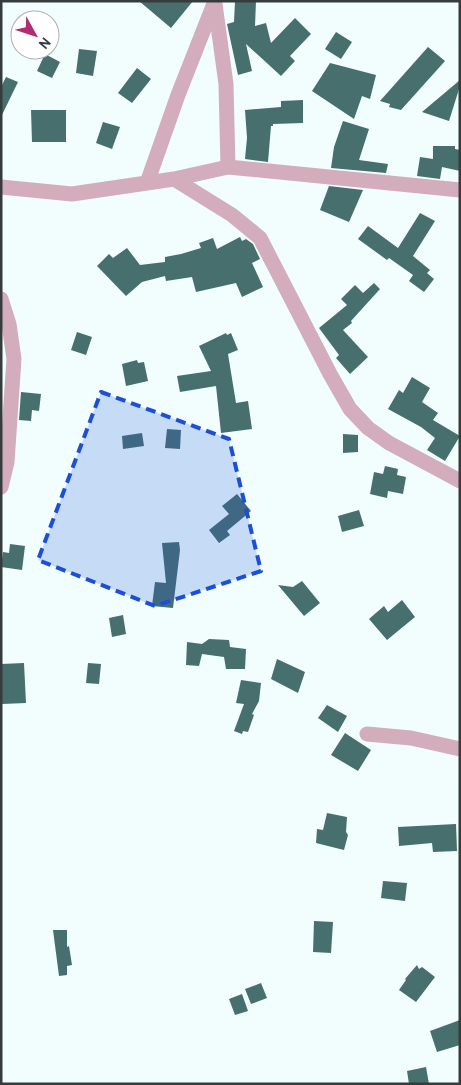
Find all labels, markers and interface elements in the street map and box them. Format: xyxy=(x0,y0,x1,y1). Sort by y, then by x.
north arrow xyxy=(10,10,60,60)
text: N xyxy=(34,33,54,52)

